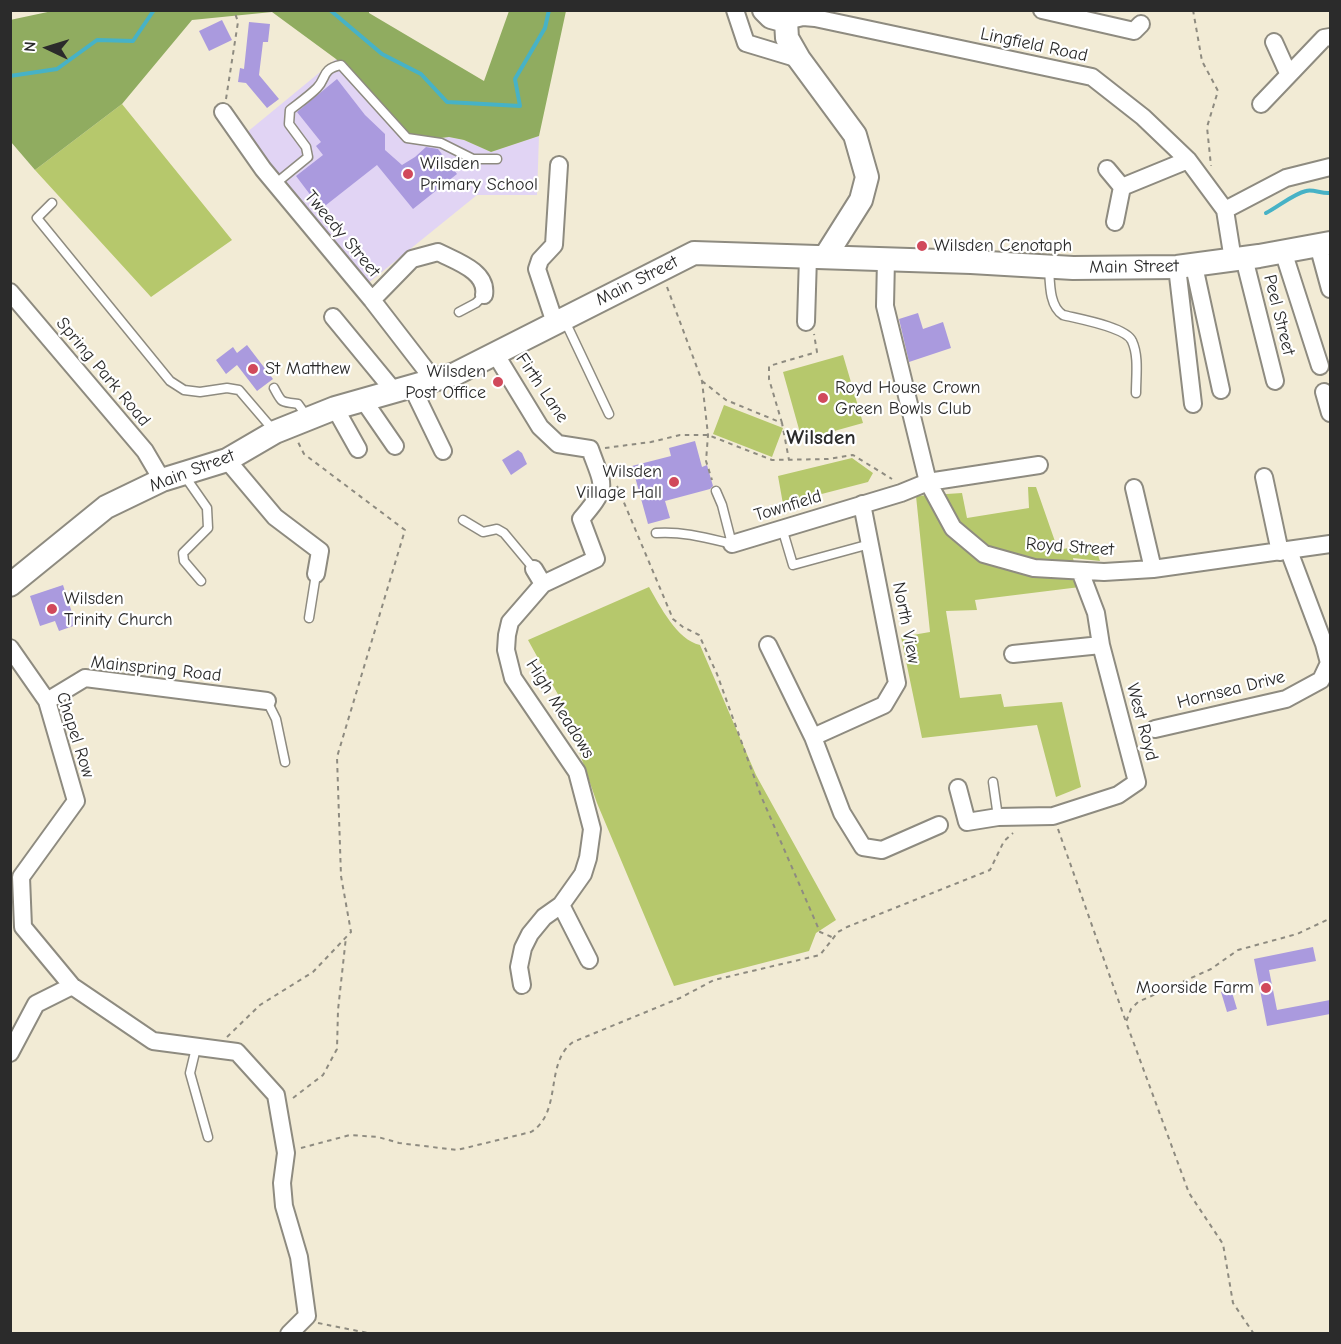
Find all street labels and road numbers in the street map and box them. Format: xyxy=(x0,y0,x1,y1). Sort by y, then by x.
street label: Lingfield Road xyxy=(978,23,1090,67)
street label: Tweedy Street xyxy=(299,186,385,282)
street label: Main Street xyxy=(592,251,682,311)
street label: Main Street xyxy=(1089,255,1179,279)
street label: Peel Street xyxy=(1259,272,1299,358)
street label: Spring Park Road xyxy=(51,313,155,431)
street label: Firth Lane xyxy=(511,349,573,427)
street label: Main Street xyxy=(146,445,238,497)
street label: Townfield xyxy=(752,486,824,526)
street label: Royd Street xyxy=(1025,533,1115,561)
street label: North View xyxy=(887,580,925,666)
street label: Mainspring Road xyxy=(90,651,222,687)
street label: High Meadows xyxy=(521,655,599,763)
street label: Hornsea Drive xyxy=(1175,666,1287,714)
street label: West Royd xyxy=(1121,681,1163,763)
street label: Chapel Row xyxy=(51,689,99,781)

